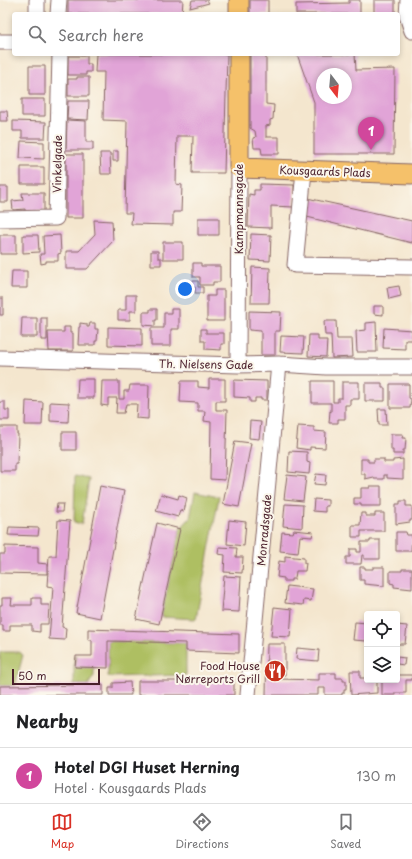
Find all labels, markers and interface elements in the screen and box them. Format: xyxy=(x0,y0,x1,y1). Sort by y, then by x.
search box xyxy=(12,12,400,56)
icon: search xyxy=(26,23,48,45)
text: Search here xyxy=(58,23,144,46)
north arrow xyxy=(316,68,352,104)
pin: 1 xyxy=(358,117,384,150)
street label: Vinkelgade xyxy=(48,135,66,193)
street label: Kousgaards Plads xyxy=(279,161,371,181)
street label: Kampmannsgade xyxy=(230,164,247,254)
your location xyxy=(175,279,195,299)
street label: Th. Nielsens Gade xyxy=(159,355,253,373)
street label: Monradsgade xyxy=(252,493,276,567)
map controls xyxy=(364,611,400,683)
button: locate xyxy=(364,611,400,647)
button: layers xyxy=(364,647,400,683)
place label: Food House Nørreports Grill xyxy=(175,657,260,687)
restaurant icon: Food House Nørreports Grill xyxy=(262,658,288,684)
scale bar xyxy=(12,667,100,686)
text: 50 m xyxy=(18,667,47,684)
text: Nearby xyxy=(16,708,78,734)
text: Hotel DGI Huset Herning xyxy=(54,755,240,778)
text: 1 xyxy=(26,766,32,785)
text: 130 m xyxy=(357,766,396,785)
text: Hotel · Kousgaards Plads xyxy=(54,778,206,797)
tab: Map xyxy=(51,811,74,852)
tab: Directions xyxy=(175,811,229,852)
tab: Saved xyxy=(330,811,361,852)

